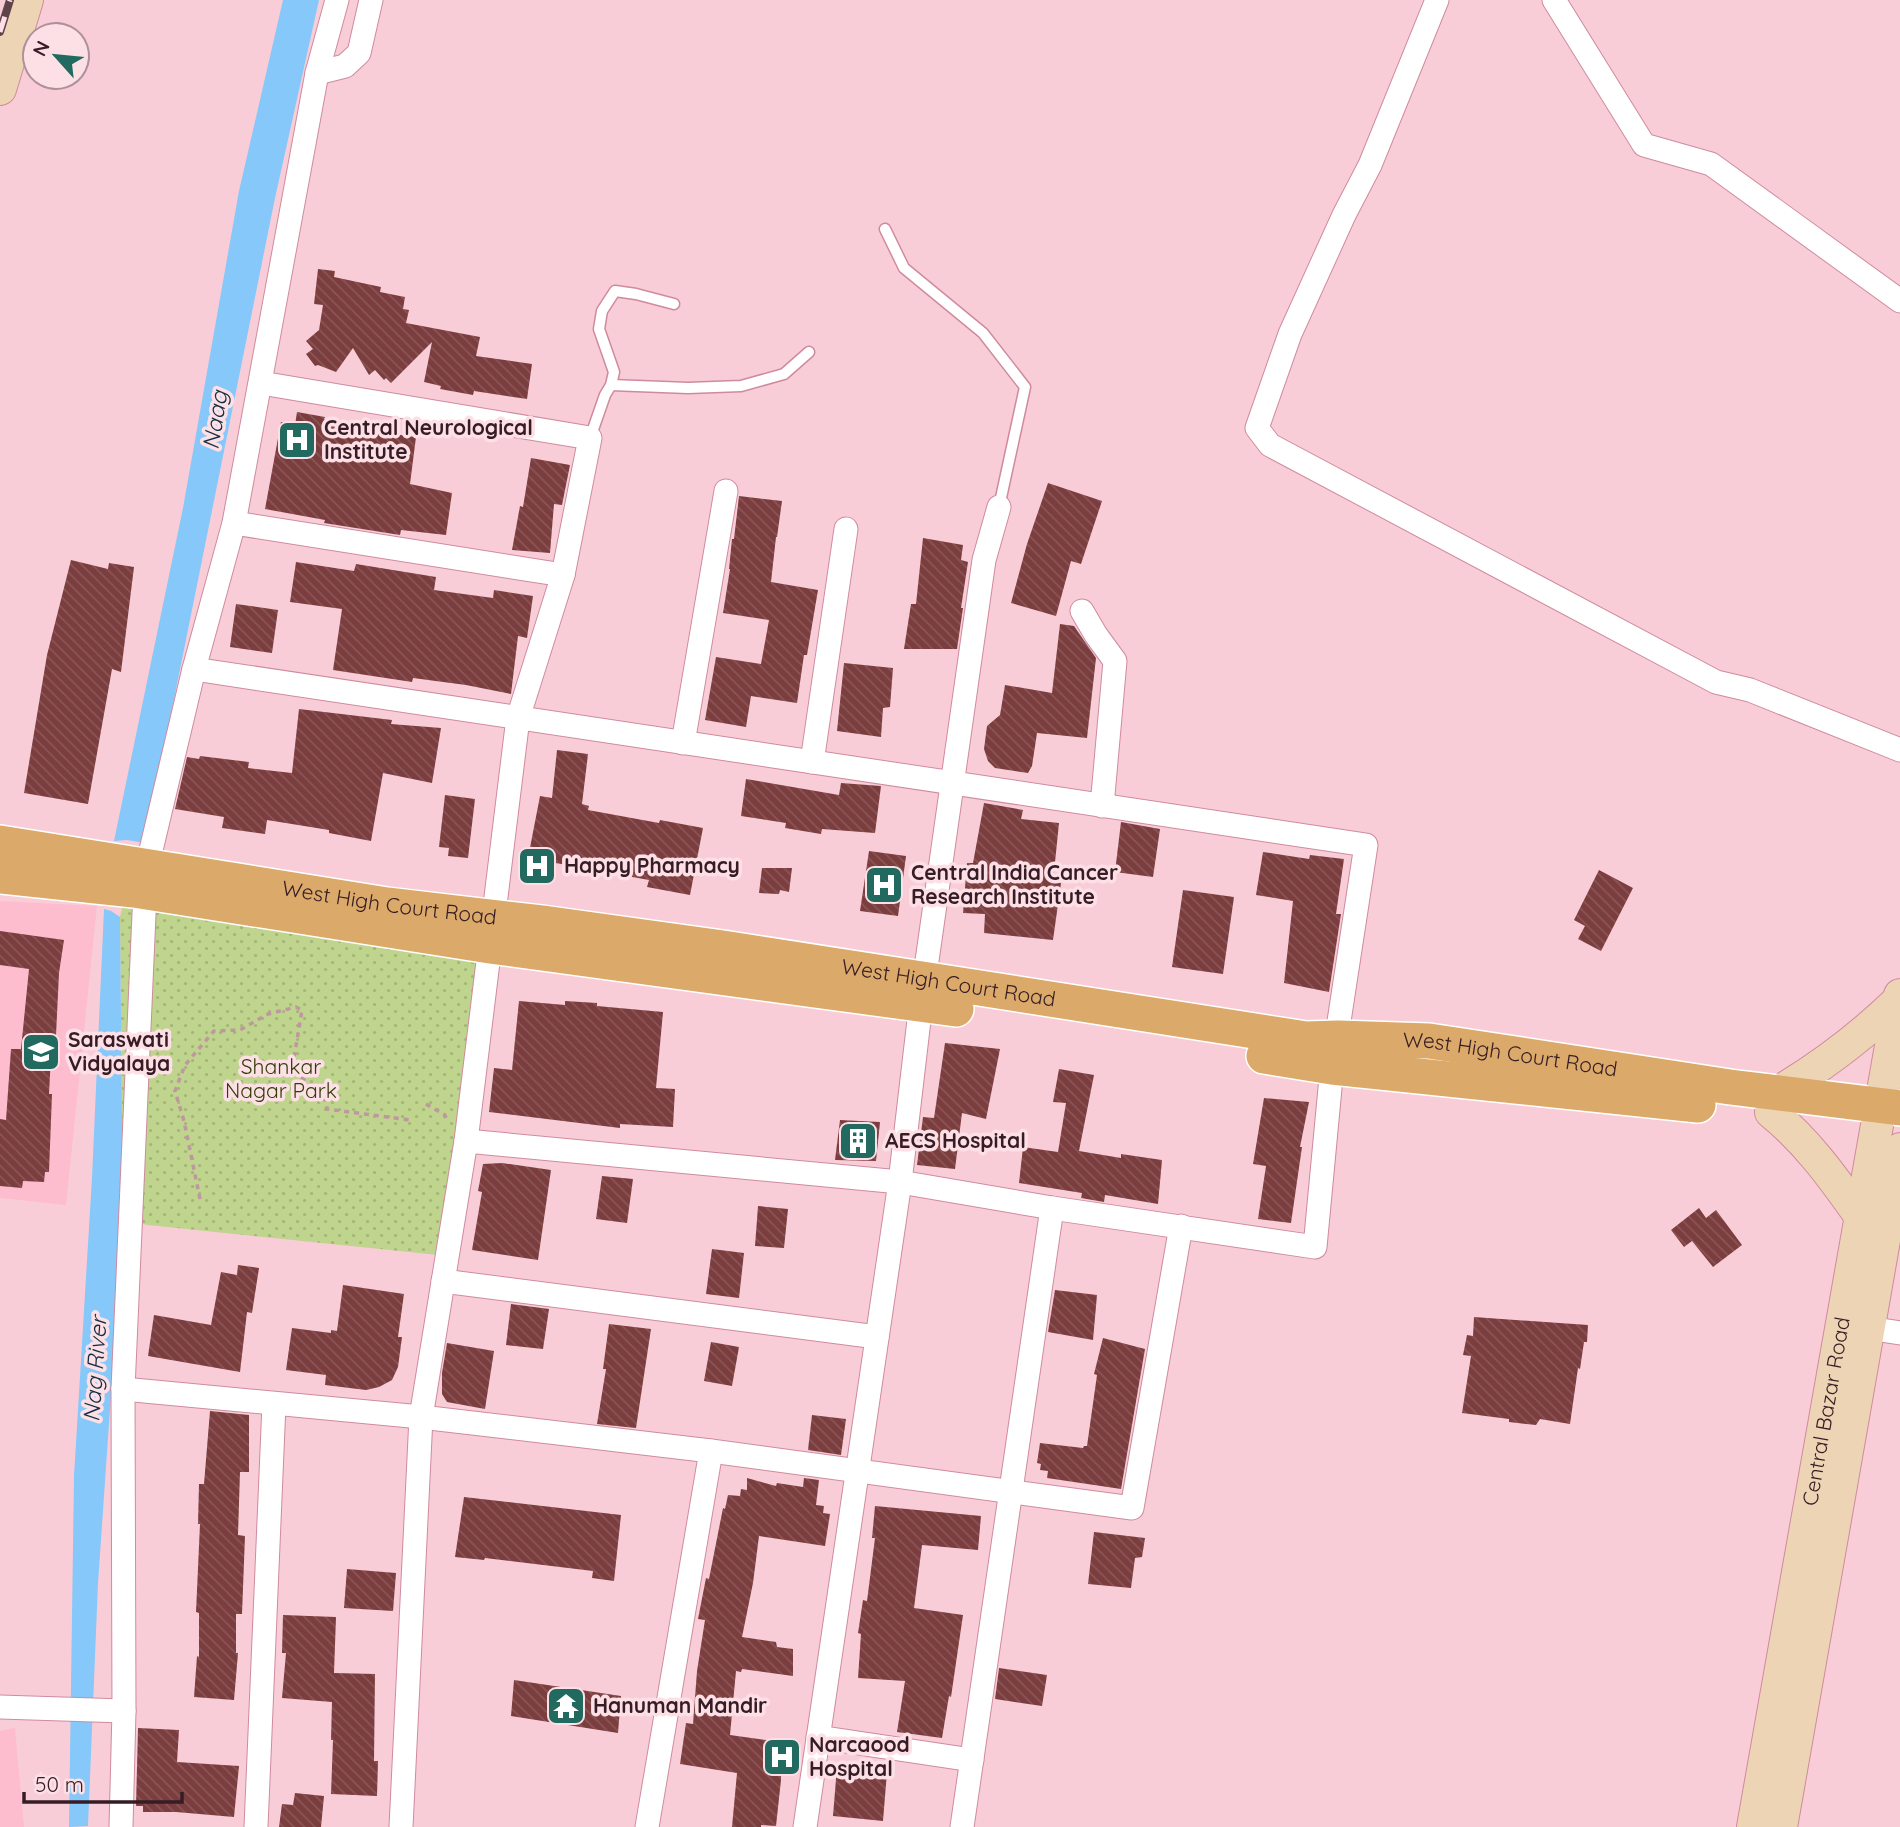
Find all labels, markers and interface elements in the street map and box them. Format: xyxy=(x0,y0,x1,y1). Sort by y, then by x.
north arrow xyxy=(21,21,91,91)
text: N xyxy=(27,37,55,60)
water label: Naag xyxy=(196,387,234,451)
place label: Central Neurological Institute xyxy=(324,414,533,464)
hospital icon: Central Neurological Institute xyxy=(276,419,318,461)
hospital icon: Happy Pharmacy xyxy=(516,845,558,887)
place label: Happy Pharmacy xyxy=(564,852,740,878)
place label: Central India Cancer Research Institute xyxy=(911,859,1118,909)
hospital icon: Central India Cancer Research Institute xyxy=(863,864,905,906)
street label: West High Court Road xyxy=(280,874,498,930)
street label: West High Court Road xyxy=(840,953,1058,1012)
place label: Saraswati Vidyalaya xyxy=(68,1026,170,1076)
street label: West High Court Road xyxy=(1403,1026,1619,1082)
school or university icon: Saraswati Vidyalaya xyxy=(20,1031,62,1073)
park label: Shankar Nagar Park xyxy=(225,1053,337,1103)
building icon: AECS Hospital xyxy=(837,1120,879,1162)
place label: AECS Hospital xyxy=(885,1127,1026,1153)
water label: Nag River xyxy=(76,1312,113,1423)
street label: Central Bazar Road xyxy=(1796,1315,1855,1508)
temple icon: Hanuman Mandir xyxy=(545,1685,587,1727)
place label: Hanuman Mandir xyxy=(593,1692,767,1718)
place label: Narcaood Hospital xyxy=(809,1731,910,1781)
hospital icon: Narcaood Hospital xyxy=(761,1736,803,1778)
scale bar xyxy=(24,1760,182,1804)
text: 50 m xyxy=(35,1771,84,1797)

